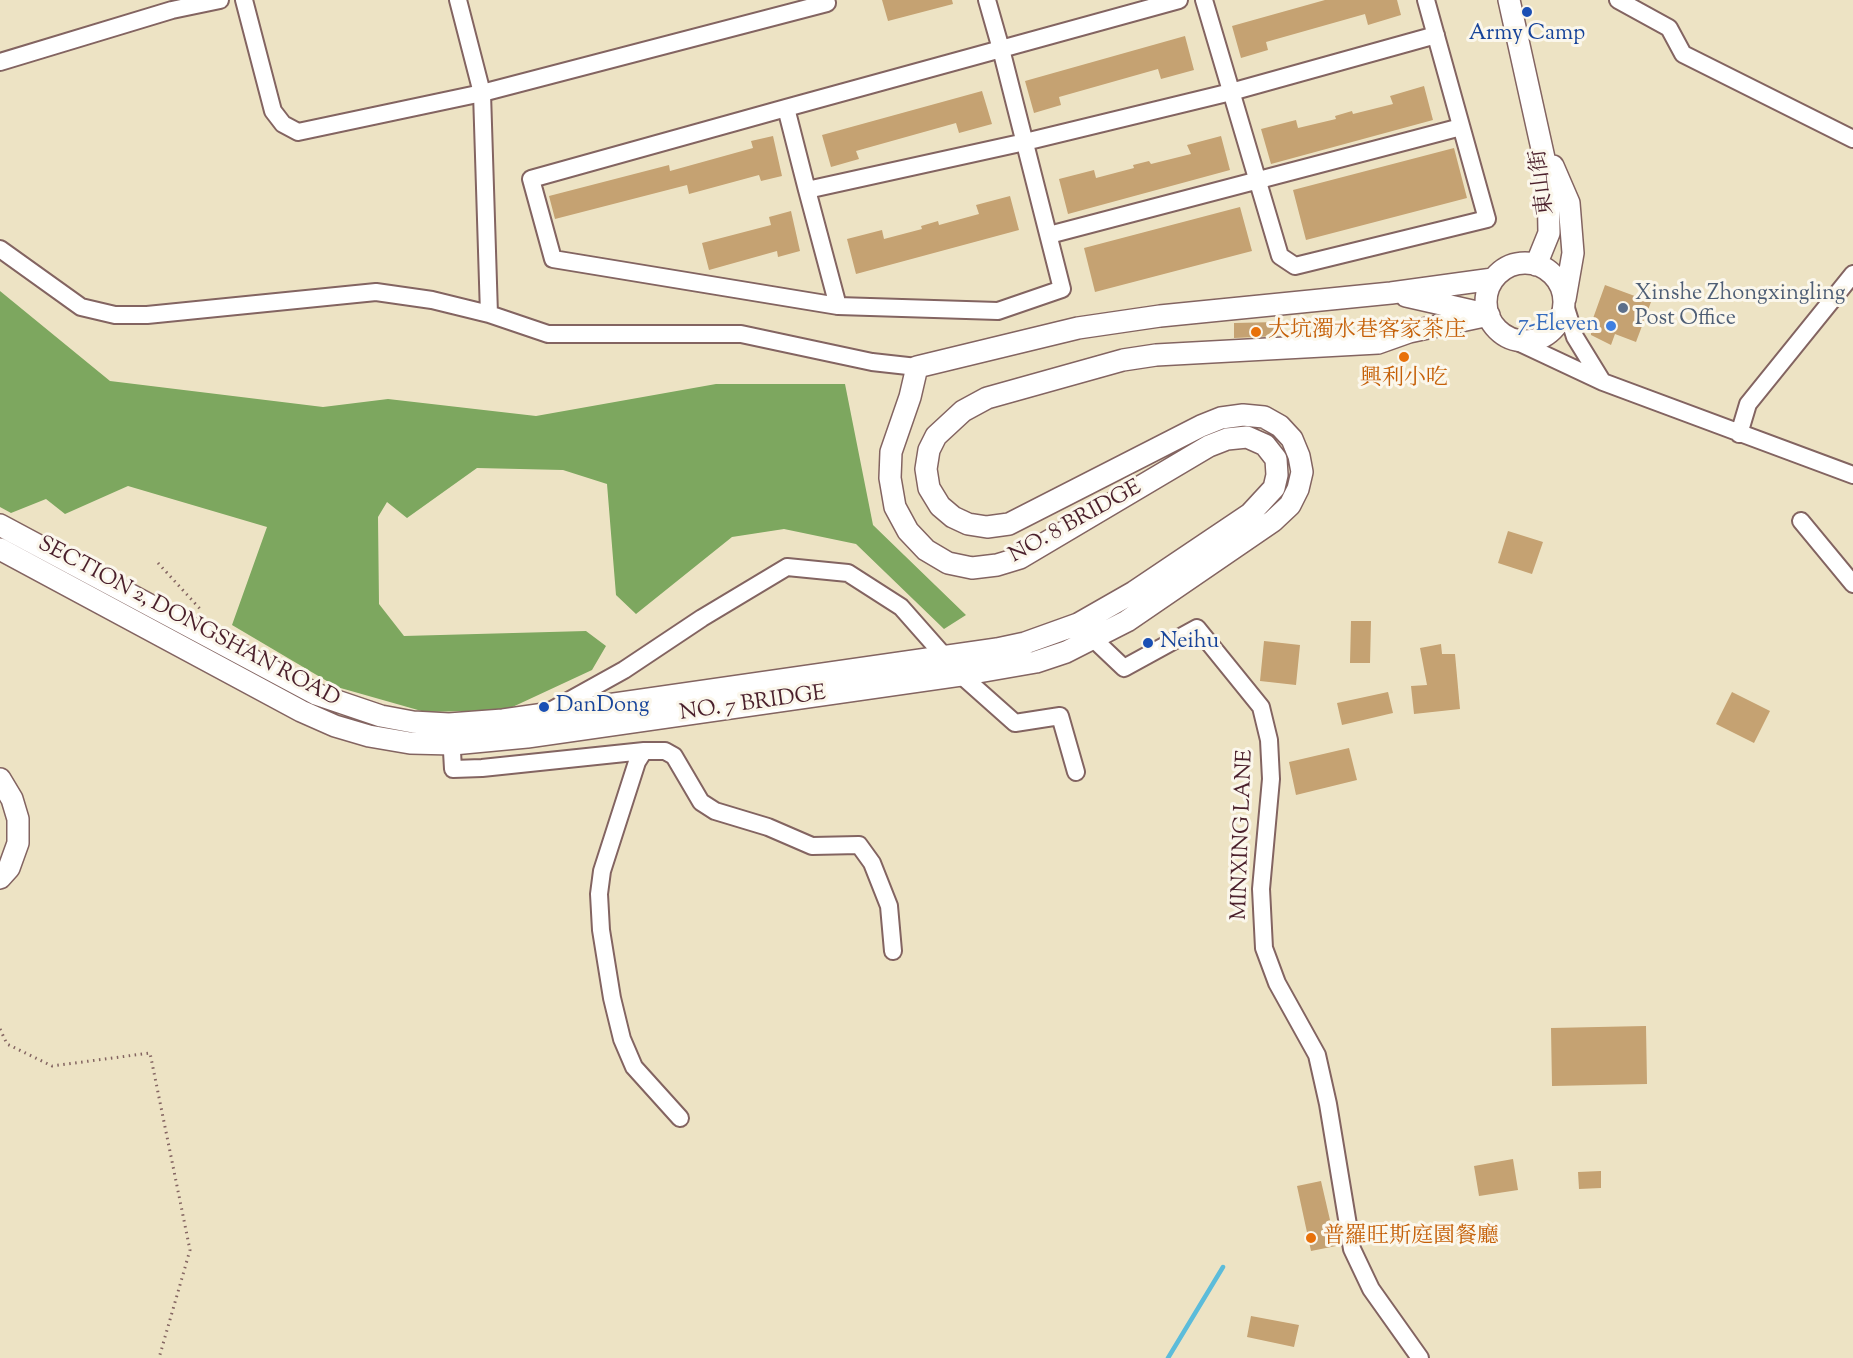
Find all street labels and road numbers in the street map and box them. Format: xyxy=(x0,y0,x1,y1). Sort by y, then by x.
street label: 東山街 xyxy=(1527,148,1561,216)
street label: NO. 8 BRIDGE xyxy=(1005,476,1147,570)
street label: SECTION 2, DONGSHAN ROAD xyxy=(33,532,343,714)
street label: NO. 7 BRIDGE xyxy=(678,682,828,728)
street label: MINXING LANE xyxy=(1228,749,1260,921)

